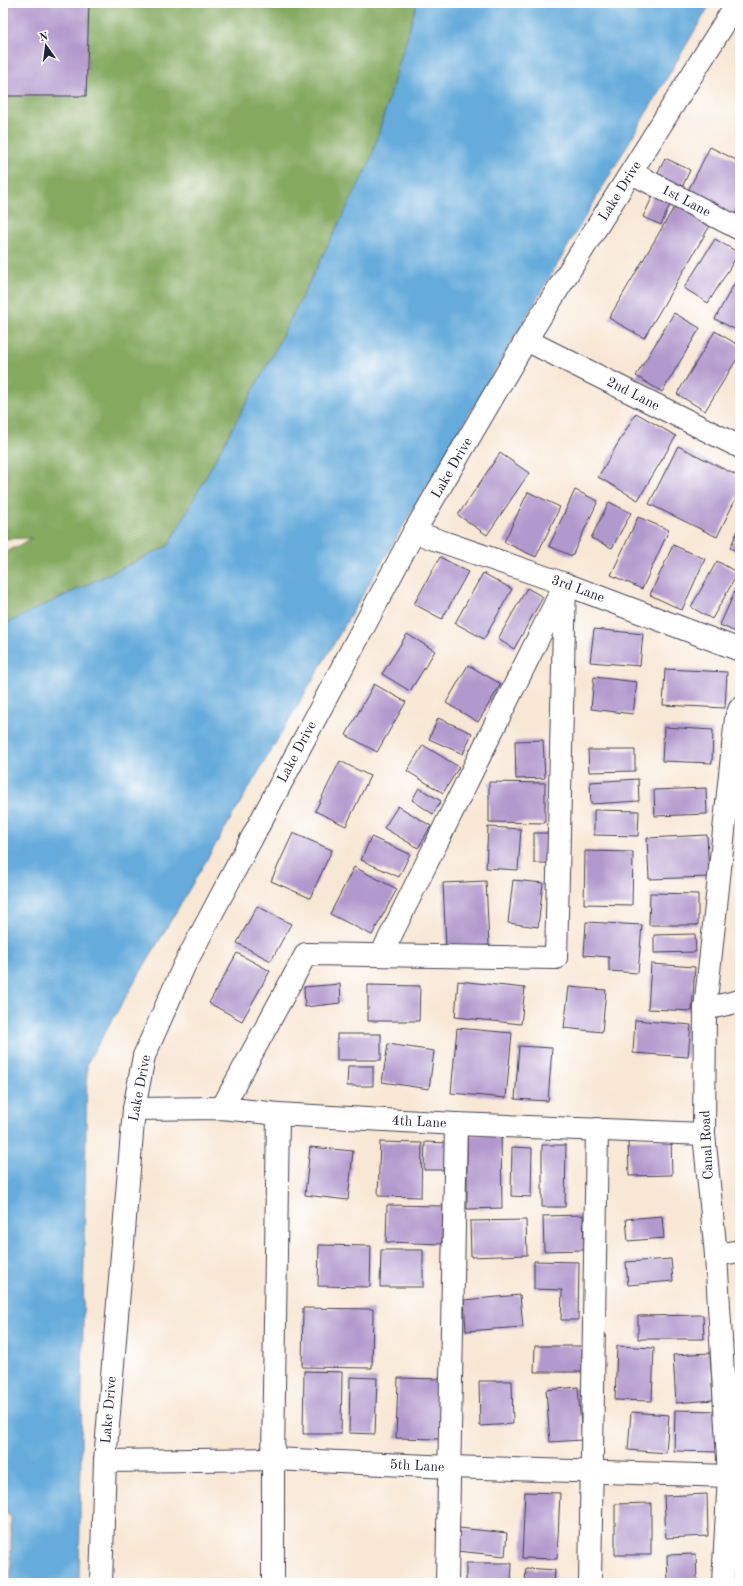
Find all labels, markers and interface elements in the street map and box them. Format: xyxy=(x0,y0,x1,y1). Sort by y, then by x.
north arrow xyxy=(26,26,66,66)
text: N xyxy=(39,31,50,44)
street label: Lake Drive xyxy=(596,159,644,223)
street label: 1st Lane xyxy=(659,182,713,220)
street label: 2nd Lane xyxy=(604,375,662,413)
street label: Lake Drive xyxy=(429,435,475,501)
street label: 3rd Lane xyxy=(550,573,606,605)
street label: Lake Drive xyxy=(275,719,319,785)
street label: Lake Drive xyxy=(127,1053,153,1123)
street label: Canal Road xyxy=(698,1110,716,1180)
street label: 4th Lane xyxy=(391,1114,447,1130)
street label: Lake Drive xyxy=(99,1376,119,1444)
street label: 5th Lane xyxy=(389,1458,445,1474)

